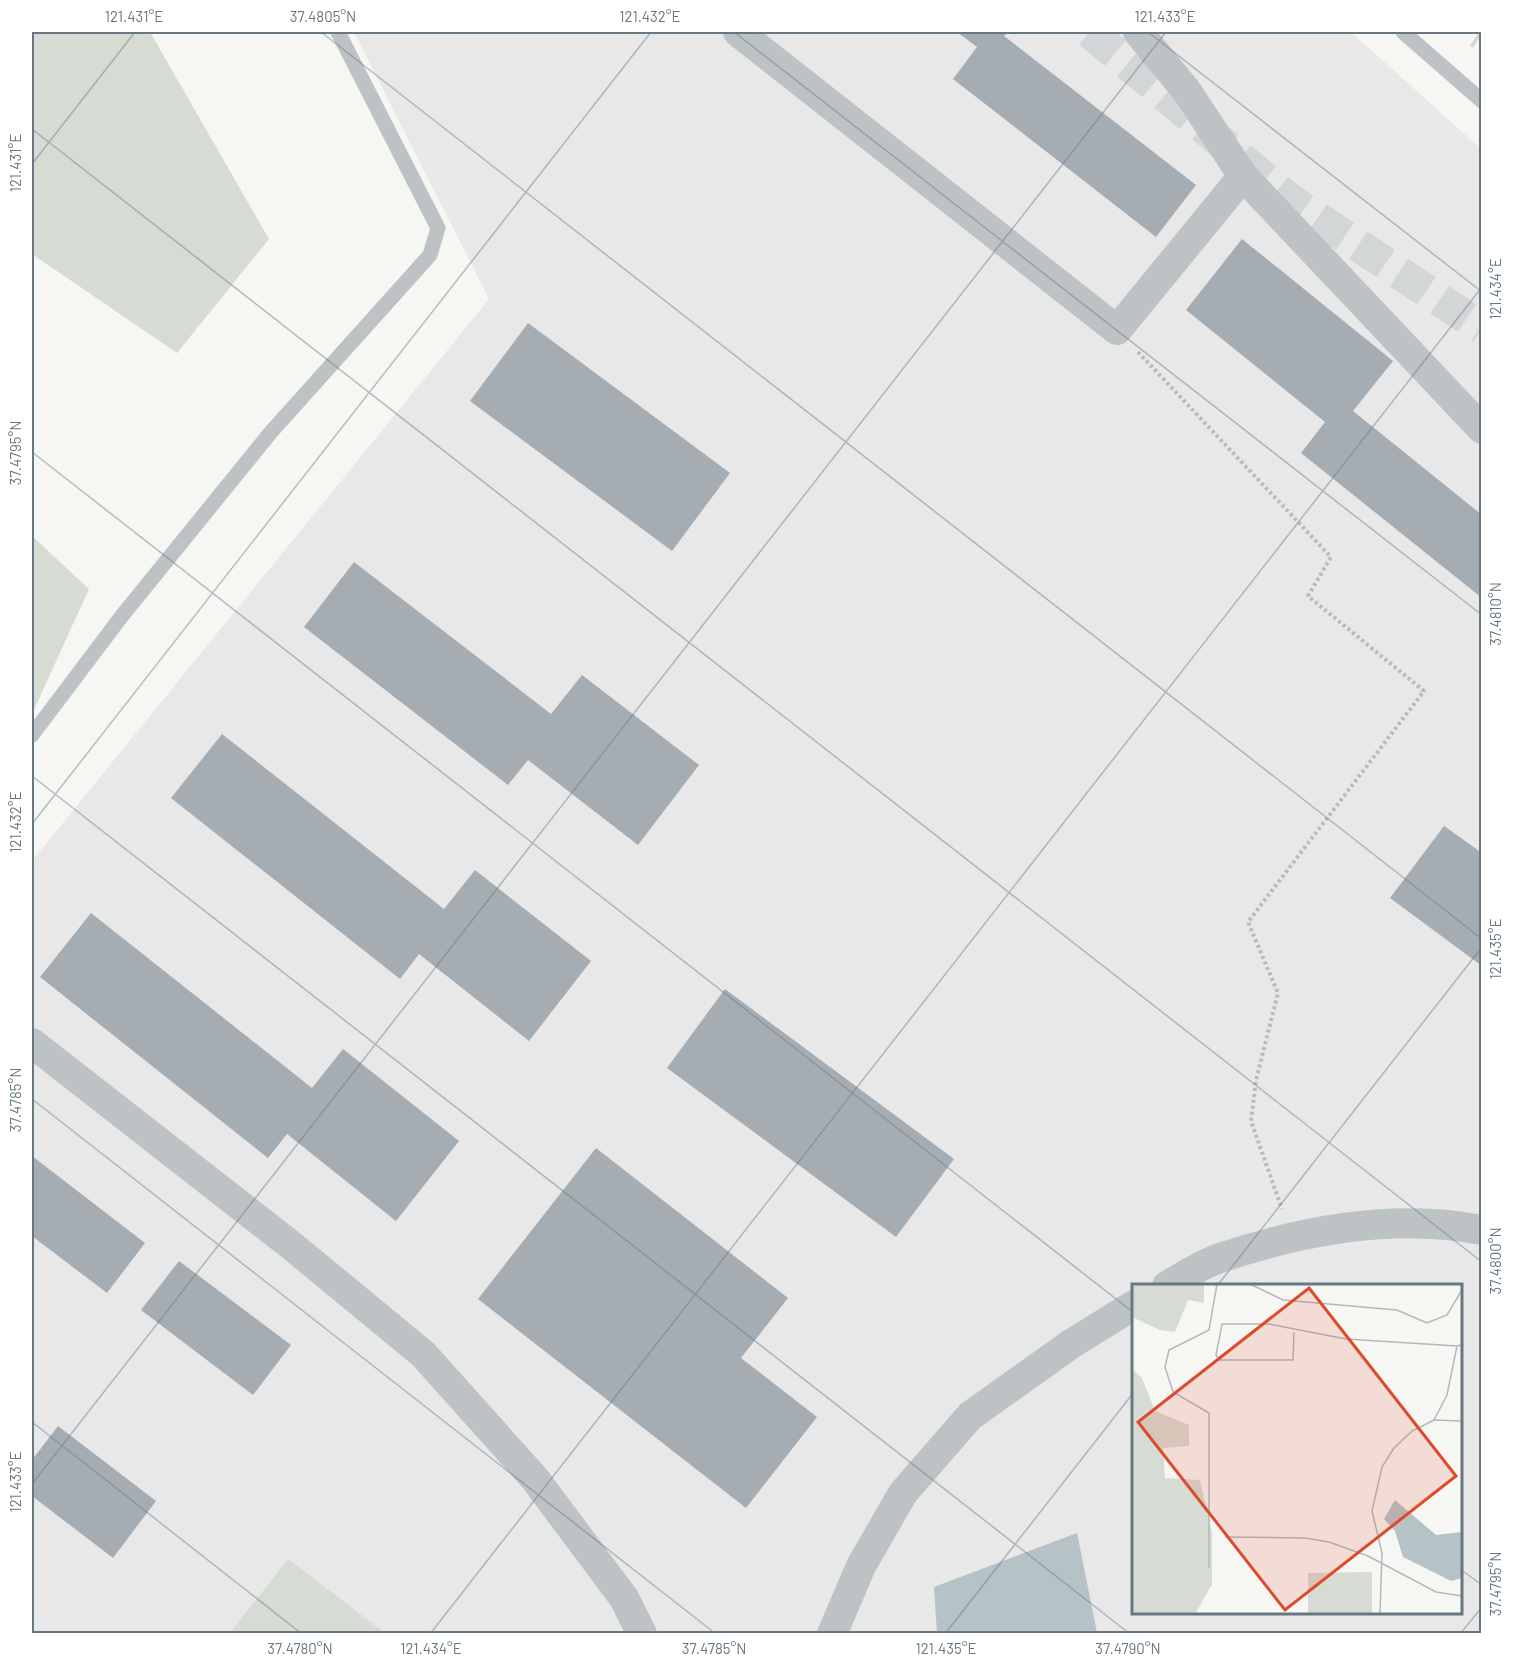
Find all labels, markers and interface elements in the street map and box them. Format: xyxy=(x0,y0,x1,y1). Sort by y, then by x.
text: 121.431°E xyxy=(105,7,163,25)
text: 37.4805°N xyxy=(290,7,356,25)
text: 121.432°E xyxy=(619,7,681,25)
text: 121.433°E xyxy=(1134,7,1196,25)
text: 121.431°E xyxy=(6,134,24,192)
text: 121.434°E xyxy=(1486,258,1504,320)
text: 37.4795°N xyxy=(6,421,24,485)
text: 37.4810°N xyxy=(1486,582,1504,646)
text: 121.432°E xyxy=(6,791,24,853)
text: 121.435°E xyxy=(1486,919,1504,980)
text: 37.4785°N xyxy=(6,1068,24,1132)
text: 37.4800°N xyxy=(1486,1227,1504,1295)
inset map xyxy=(1132,1284,1462,1614)
text: 121.433°E xyxy=(6,1451,24,1513)
text: 37.4795°N xyxy=(1486,1552,1504,1616)
text: 37.4780°N xyxy=(267,1639,333,1657)
text: 121.434°E xyxy=(400,1639,462,1657)
text: 37.4785°N xyxy=(682,1639,746,1657)
text: 121.435°E xyxy=(916,1639,977,1657)
text: 37.4790°N xyxy=(1095,1639,1161,1657)

